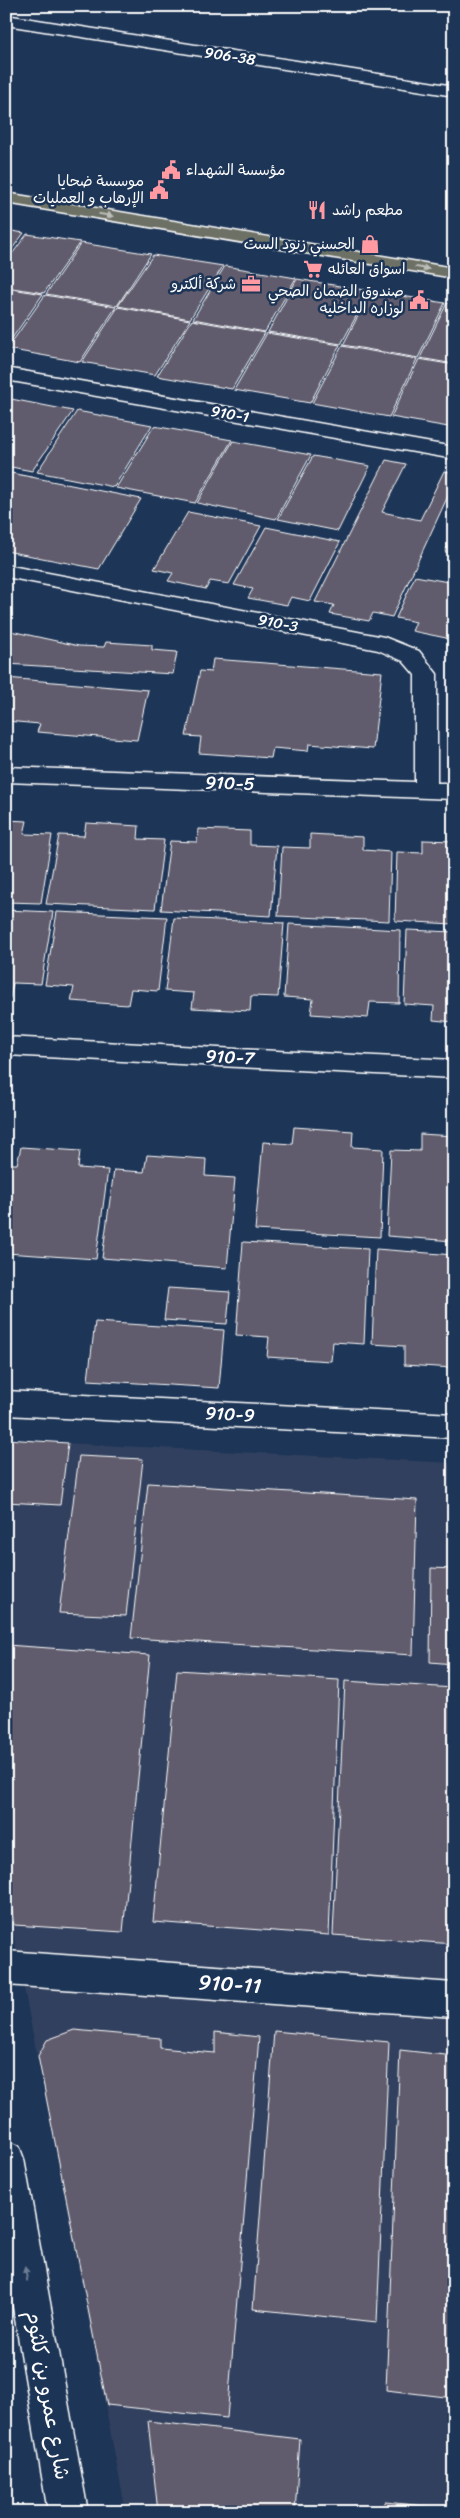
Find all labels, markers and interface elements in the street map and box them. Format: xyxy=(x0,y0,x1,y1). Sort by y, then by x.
street label: 906-38 xyxy=(203,39,257,73)
place label: مؤسسة الشهداء xyxy=(186,157,285,183)
public building icon: مؤسسة الشهداء xyxy=(160,159,182,181)
place label: موسسة ضحايا الإرهاب و العمليات xyxy=(33,168,144,211)
public building icon: موسسة ضحايا الإرهاب و العمليات xyxy=(148,179,170,201)
place label: مطعم راشد xyxy=(332,197,403,223)
restaurant icon: مطعم راشد xyxy=(306,199,328,221)
one-way arrow xyxy=(98,211,114,219)
place label: الحسني زنود الست xyxy=(244,231,355,257)
shop icon: الحسني زنود الست xyxy=(359,233,381,255)
place label: اسواق العائله xyxy=(328,256,406,282)
supermarket icon: اسواق العائله xyxy=(302,258,324,280)
one-way arrow xyxy=(414,264,430,272)
place label: شركة ألكترو xyxy=(170,271,236,297)
office icon: شركة ألكترو xyxy=(240,273,262,295)
place label: صندوق الضمان الصحي لوزاره الداخليه xyxy=(268,278,404,321)
public building icon: صندوق الضمان الصحي لوزاره الداخليه xyxy=(408,289,430,311)
street label: 910-1 xyxy=(209,398,251,430)
street label: 910-3 xyxy=(256,606,300,640)
street label: 910-5 xyxy=(205,766,255,800)
street label: 910-7 xyxy=(205,1040,257,1074)
street label: 910-9 xyxy=(204,1397,256,1431)
street label: 910-11 xyxy=(197,1963,263,2005)
one-way arrow xyxy=(22,2266,30,2282)
street label: شارع عمرو بن كلثوم xyxy=(14,2307,82,2483)

